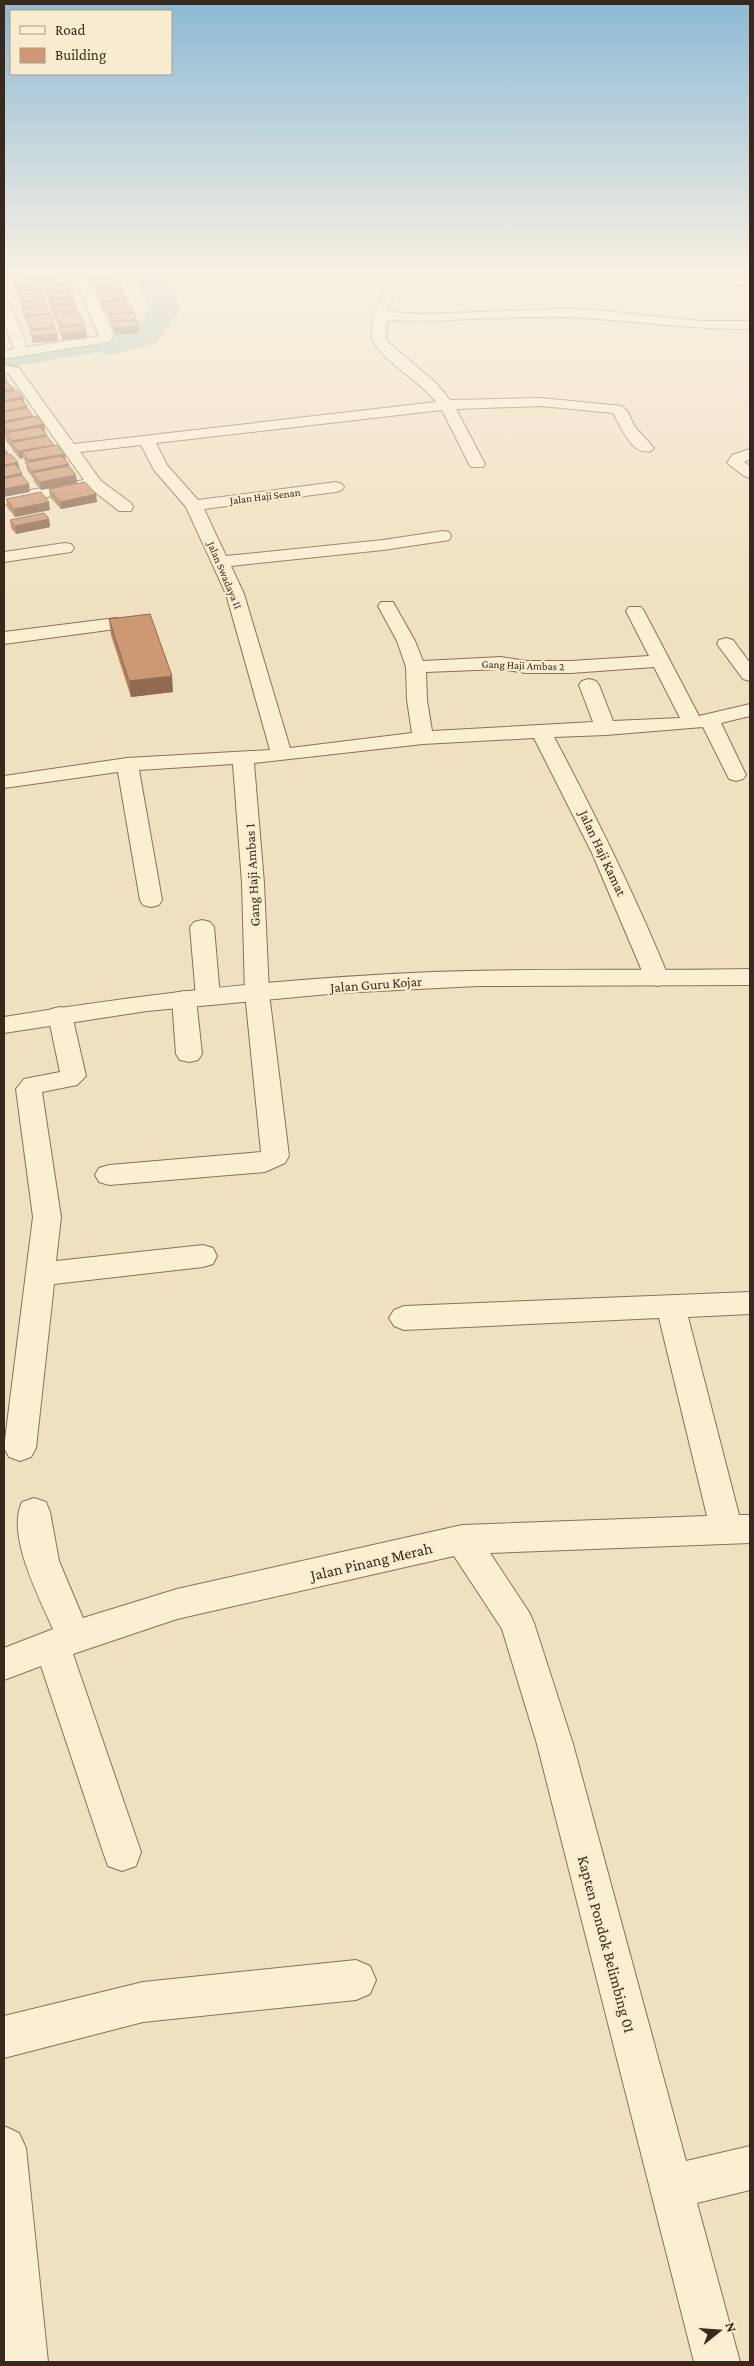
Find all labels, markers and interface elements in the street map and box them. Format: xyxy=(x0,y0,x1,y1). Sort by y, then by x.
legend xyxy=(10,10,172,75)
text: Road xyxy=(55,22,86,38)
text: Building xyxy=(55,47,106,64)
street label: Jalan Haji Senan xyxy=(228,486,301,507)
street label: Jalan Swadaya II xyxy=(204,539,245,611)
street label: Gang Haji Ambas 2 xyxy=(481,658,565,673)
street label: Jalan Haji Kamat xyxy=(574,806,630,899)
street label: Gang Haji Ambas 1 xyxy=(241,823,264,927)
street label: Jalan Guru Kojar xyxy=(328,973,423,996)
street label: Jalan Pinang Merah xyxy=(307,1539,434,1585)
street label: Kapten Pondok Belimbing 01 xyxy=(574,1854,638,2035)
north arrow xyxy=(694,2306,744,2356)
text: N xyxy=(722,2320,741,2335)

